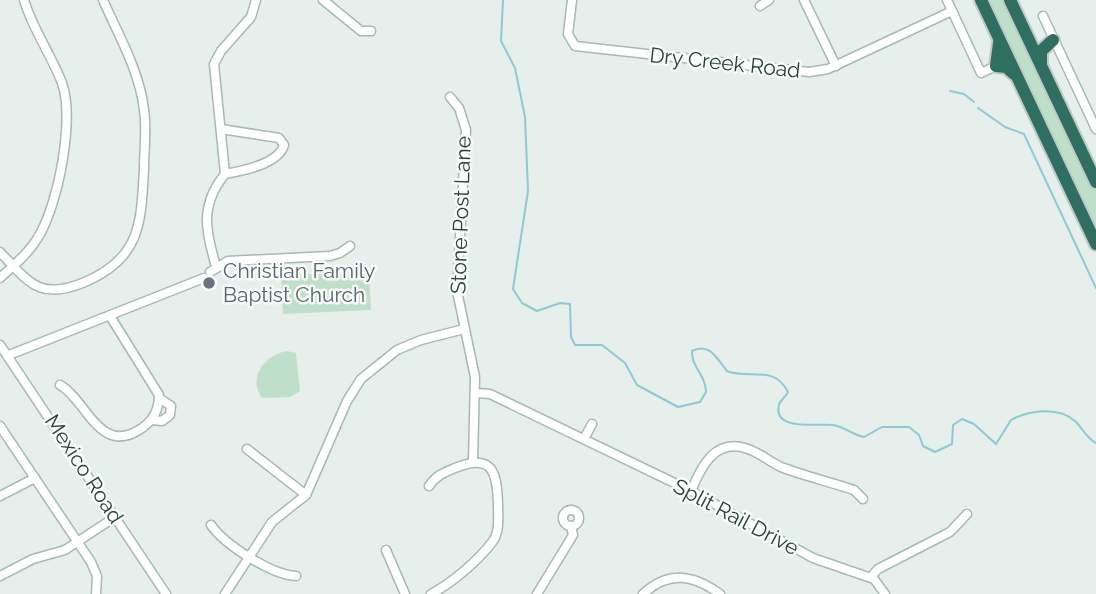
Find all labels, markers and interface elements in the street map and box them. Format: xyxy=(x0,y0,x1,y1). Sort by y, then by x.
street label: Dry Creek Road xyxy=(648,42,802,83)
street label: Stone Post Lane xyxy=(445,136,476,294)
place label: Christian Family Baptist Church xyxy=(223,258,375,307)
marker: Christian Family Baptist Church xyxy=(201,275,217,291)
street label: Mexico Road xyxy=(40,410,129,528)
street label: Split Rail Drive xyxy=(669,473,803,560)

